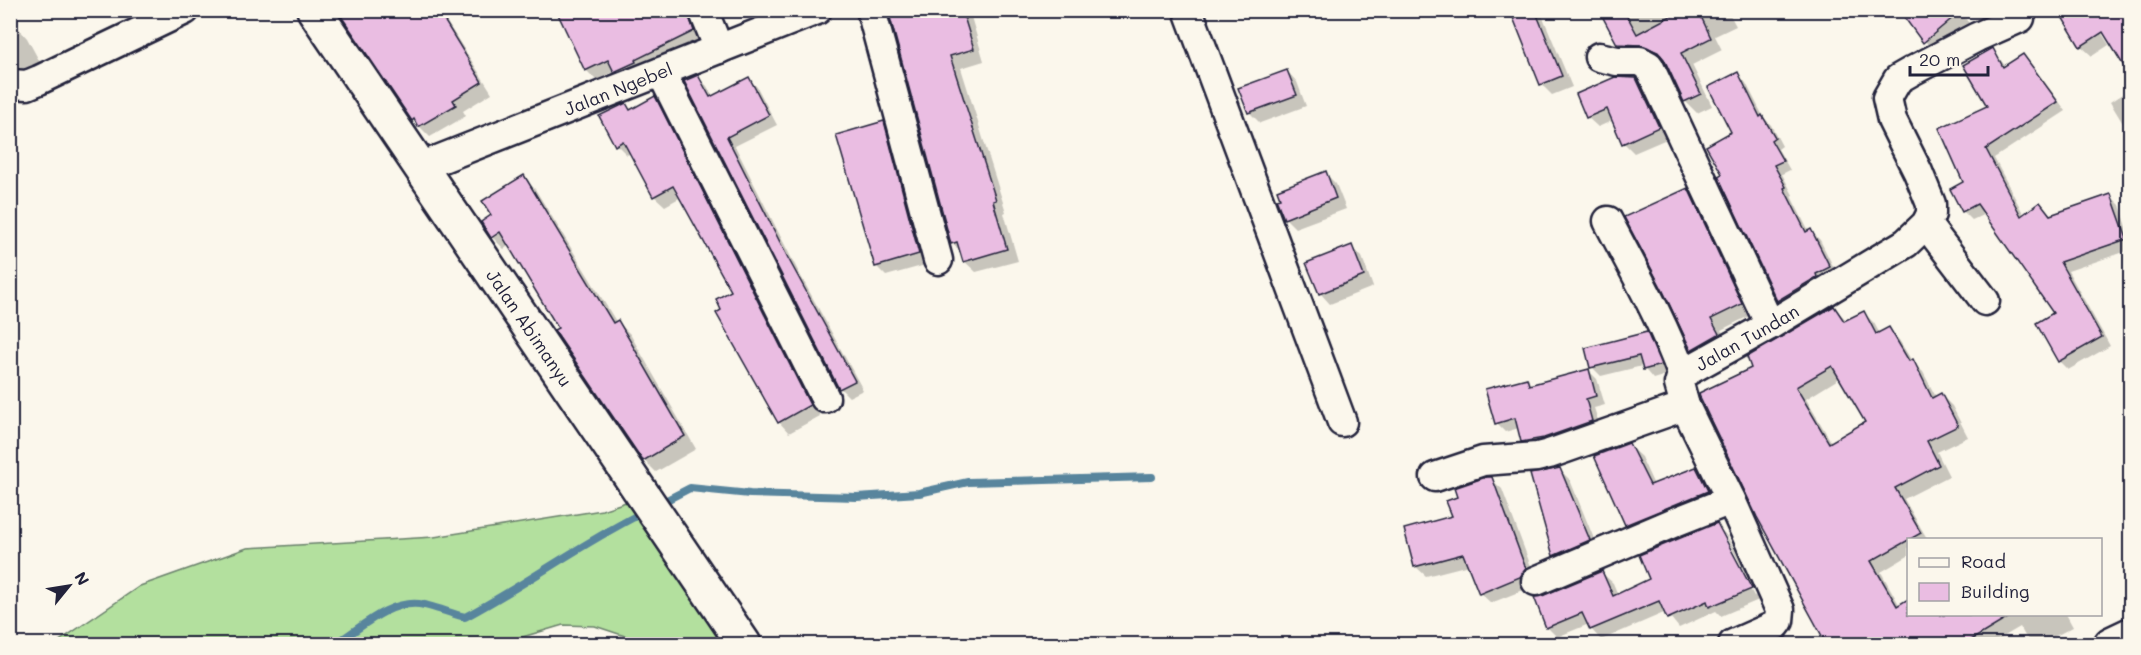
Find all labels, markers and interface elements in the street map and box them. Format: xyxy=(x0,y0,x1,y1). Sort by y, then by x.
scale bar xyxy=(1910,39,1988,77)
text: 20 m xyxy=(1919,47,1960,71)
street label: Jalan Ngebel xyxy=(560,56,676,121)
street label: Jalan Abimanyu xyxy=(481,264,578,391)
street label: Jalan Tundan xyxy=(1691,298,1803,376)
legend xyxy=(1907,538,2102,616)
text: Road xyxy=(1961,549,2006,573)
north arrow xyxy=(39,556,99,616)
text: N xyxy=(70,568,95,589)
text: Building xyxy=(1961,579,2029,603)

